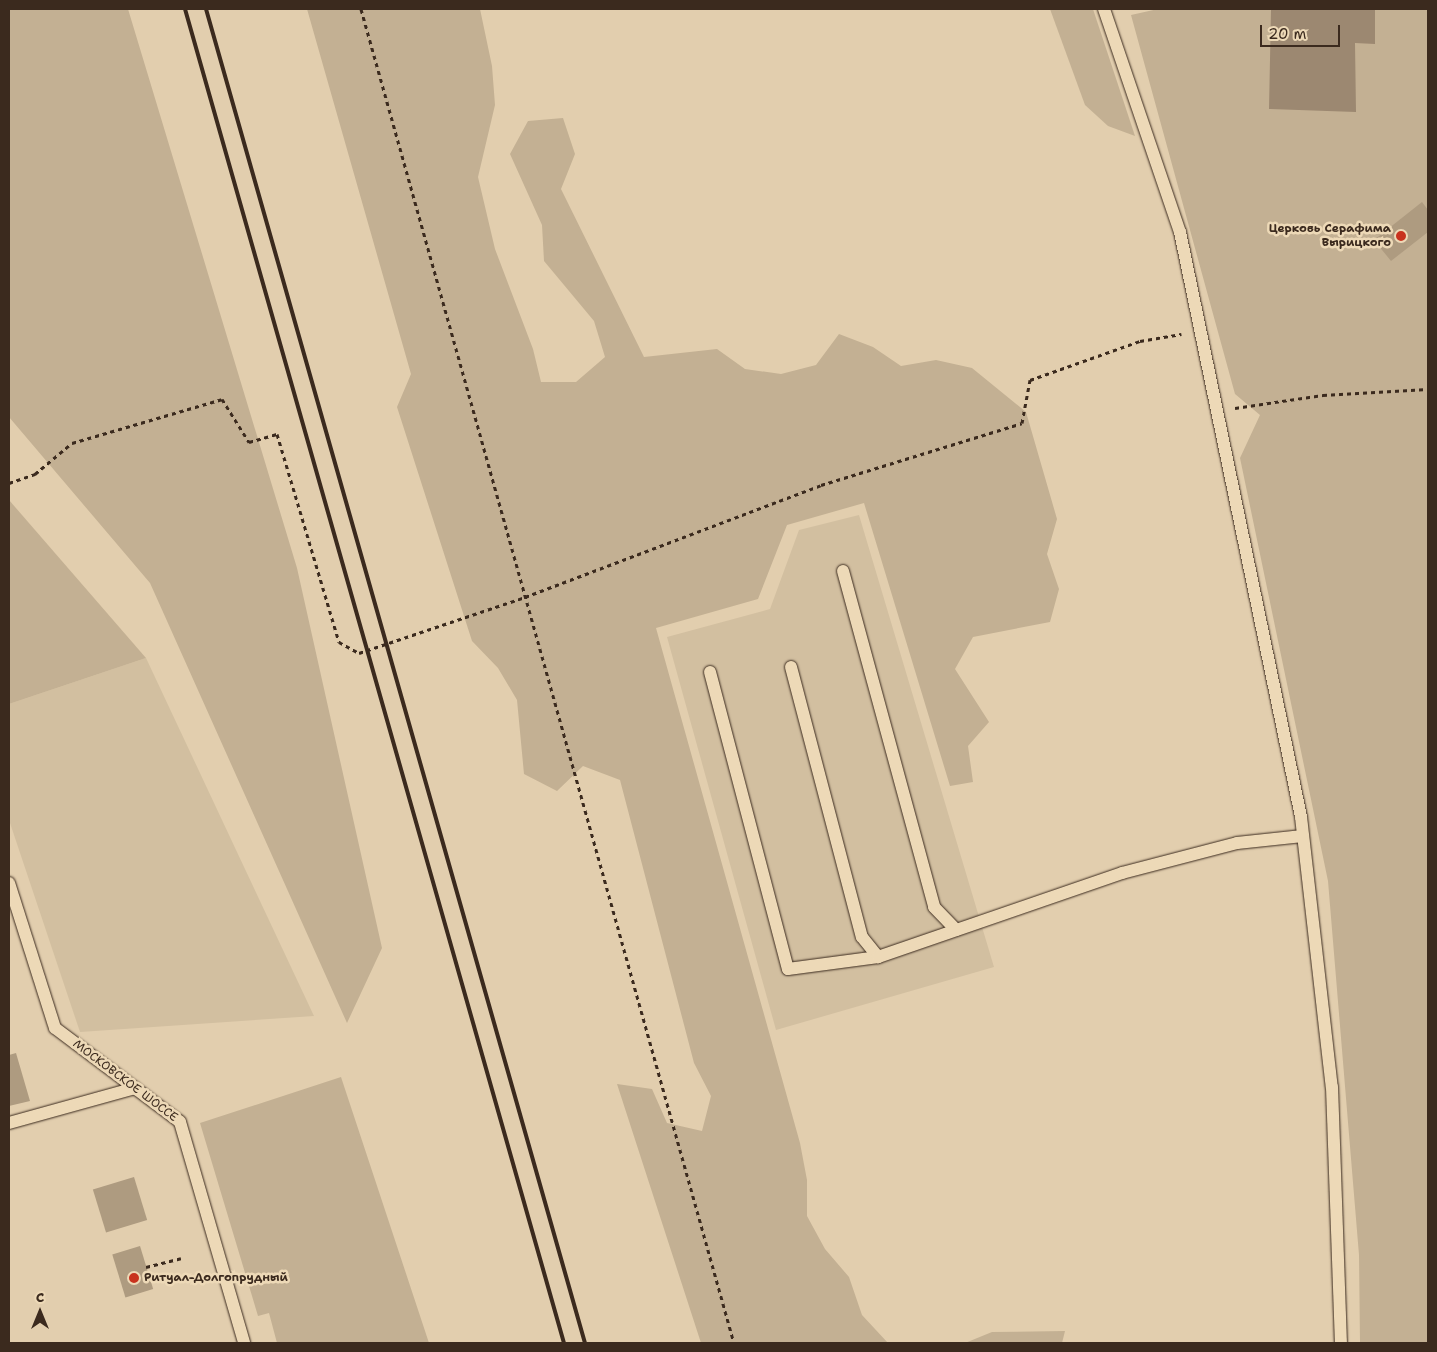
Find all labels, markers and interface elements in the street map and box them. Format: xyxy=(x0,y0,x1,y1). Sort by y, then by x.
scale bar xyxy=(1262,15,1342,47)
text: 20 m xyxy=(1268,24,1307,44)
place label: Церковь Серафима Вырицкого xyxy=(1269,222,1391,250)
marker: Церковь Серафима Вырицкого xyxy=(1395,230,1407,242)
street label: МОСКОВСКОЕ ШОССЕ xyxy=(70,1037,180,1125)
place label: Ритуал-Долгопрудный xyxy=(144,1271,288,1285)
marker: Ритуал-Долгопрудный xyxy=(128,1272,140,1284)
north arrow xyxy=(15,1287,65,1337)
text: С xyxy=(36,1288,44,1306)

